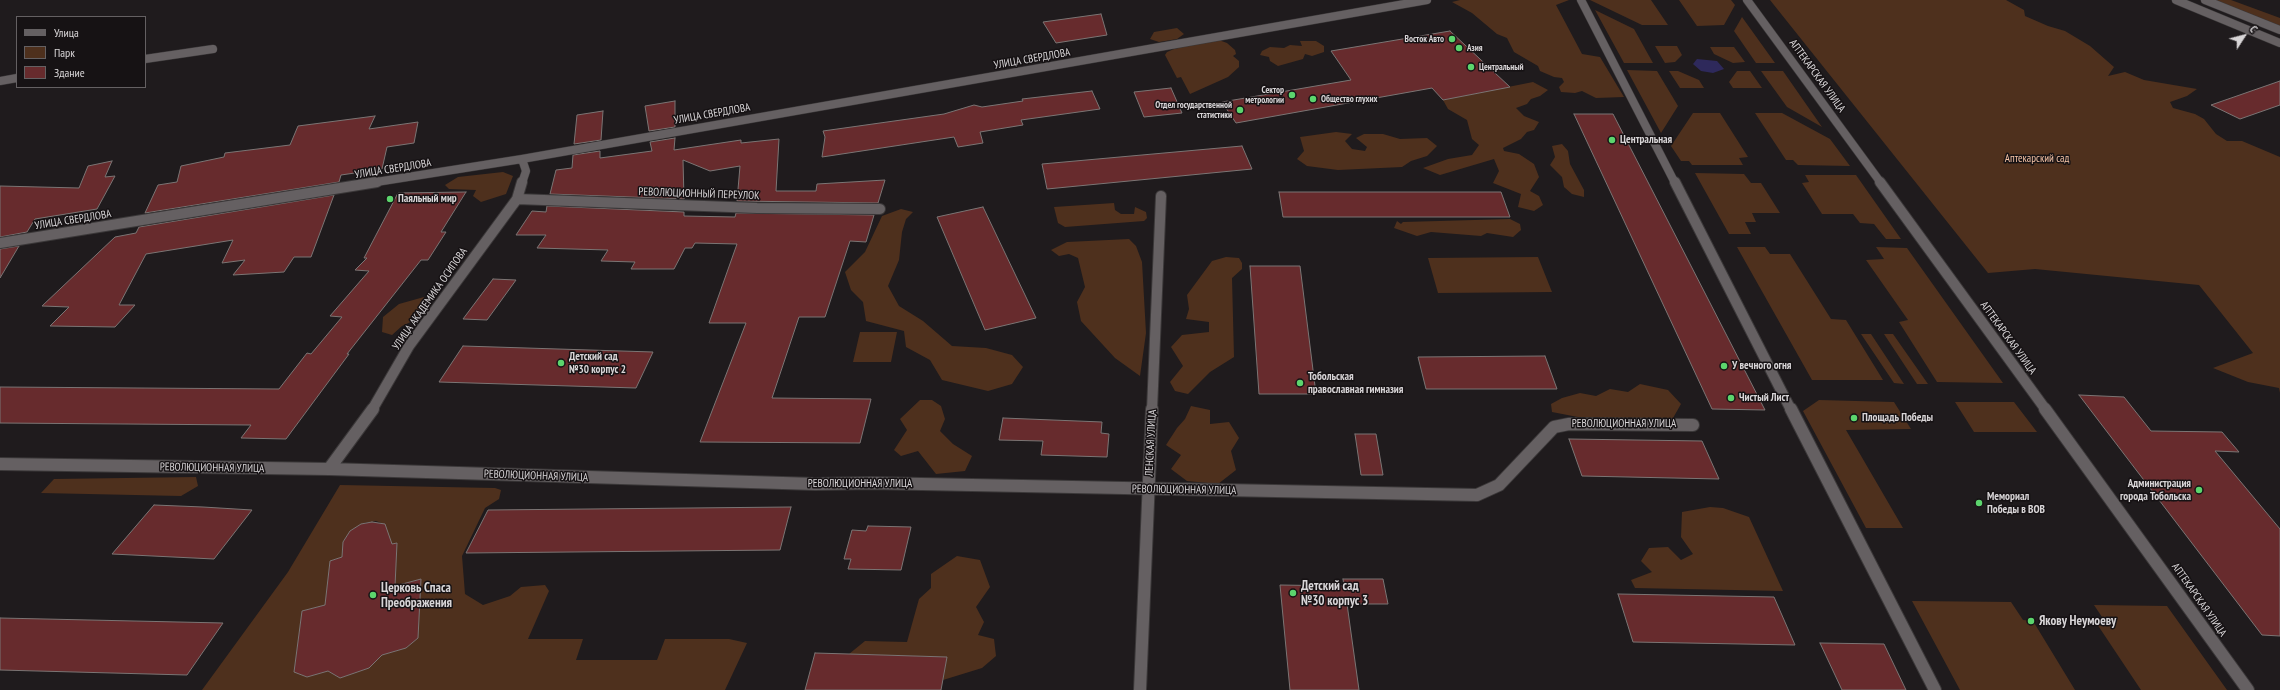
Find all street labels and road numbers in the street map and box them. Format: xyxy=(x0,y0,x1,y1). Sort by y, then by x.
street label: АПТЕКАРСКАЯ УЛИЦА xyxy=(1786,37,1848,115)
street label: УЛИЦА СВЕРДЛОВА xyxy=(993,46,1071,72)
street label: УЛИЦА СВЕРДЛОВА xyxy=(673,101,751,127)
street label: УЛИЦА СВЕРДЛОВА xyxy=(354,156,432,182)
street label: РЕВОЛЮЦИОННЫЙ ПЕРЕУЛОК xyxy=(638,185,760,203)
street label: УЛИЦА СВЕРДЛОВА xyxy=(34,207,112,233)
street label: УЛИЦА АКАДЕМИКА ОСИПОВА xyxy=(390,245,470,353)
street label: АПТЕКАРСКАЯ УЛИЦА xyxy=(1977,299,2039,377)
street label: ЛЕНСКАЯ УЛИЦА xyxy=(1143,409,1159,477)
street label: РЕВОЛЮЦИОННАЯ УЛИЦА xyxy=(1572,417,1676,431)
street label: РЕВОЛЮЦИОННАЯ УЛИЦА xyxy=(160,460,264,476)
street label: РЕВОЛЮЦИОННАЯ УЛИЦА xyxy=(484,468,588,484)
street label: РЕВОЛЮЦИОННАЯ УЛИЦА xyxy=(808,477,912,491)
street label: РЕВОЛЮЦИОННАЯ УЛИЦА xyxy=(1132,482,1236,498)
street label: АПТЕКАРСКАЯ УЛИЦА xyxy=(2169,561,2229,639)

